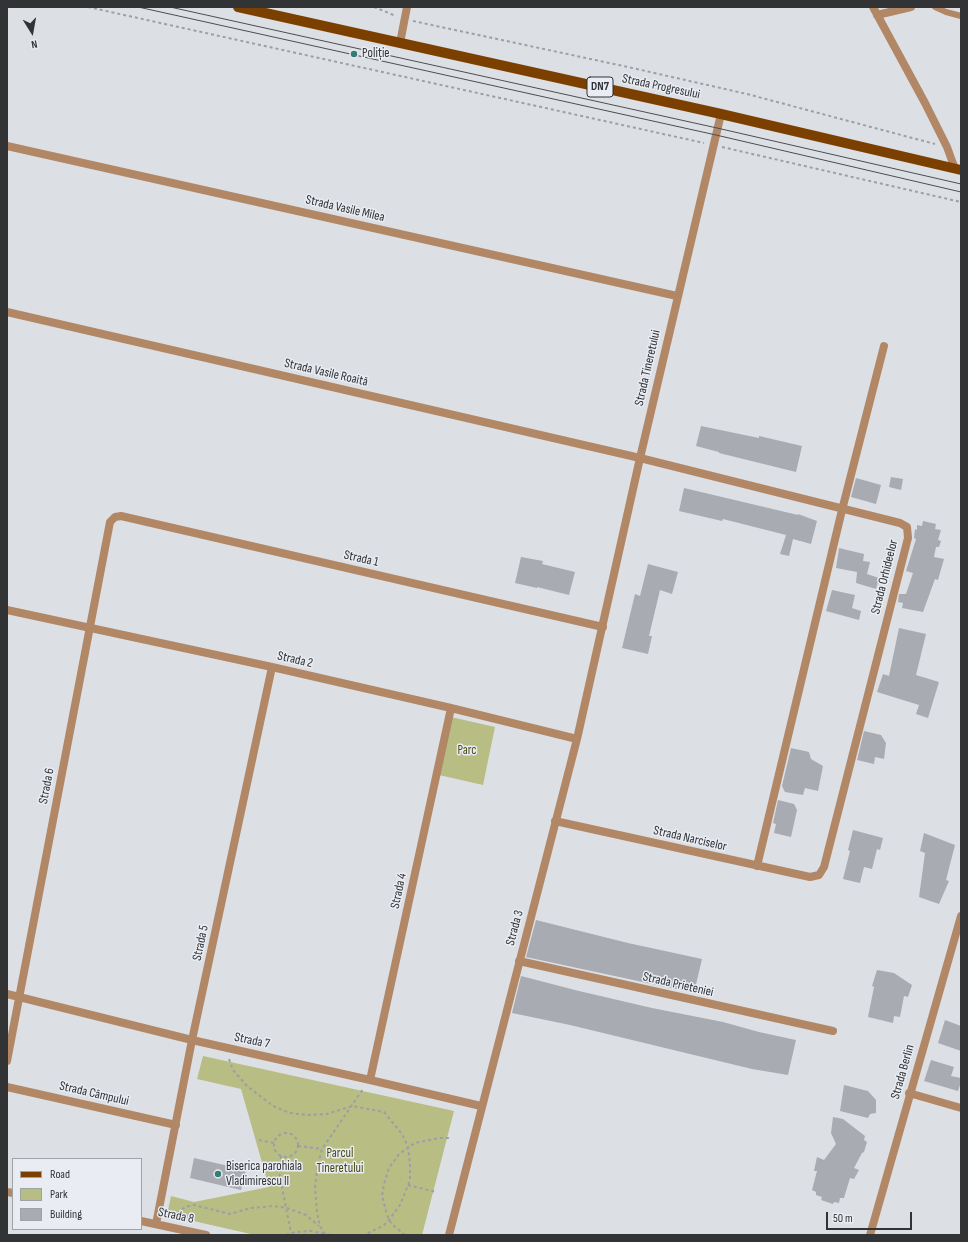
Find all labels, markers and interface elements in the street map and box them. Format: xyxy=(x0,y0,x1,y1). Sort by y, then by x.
north arrow xyxy=(12,12,52,52)
text: N xyxy=(30,37,39,51)
place label: Poliție xyxy=(362,46,390,62)
marker: Poliție xyxy=(349,49,359,59)
street label: Strada Progresului xyxy=(621,71,701,103)
road number: DN7 xyxy=(587,77,613,97)
street label: Strada Vasile Milea xyxy=(304,192,386,226)
street label: Strada Tineretului xyxy=(632,329,664,407)
street label: Strada Vasile Roaită xyxy=(283,356,369,390)
street label: Strada Orhideelor xyxy=(868,538,902,616)
street label: Strada 1 xyxy=(342,547,380,571)
street label: Strada 2 xyxy=(276,648,314,672)
park label: Parc xyxy=(457,743,477,759)
street label: Strada 6 xyxy=(36,767,58,805)
street label: Strada Narciselor xyxy=(652,823,728,855)
street label: Strada 4 xyxy=(388,872,410,910)
street label: Strada 3 xyxy=(503,909,527,947)
street label: Strada 5 xyxy=(190,924,212,962)
street label: Strada Prieteniei xyxy=(641,969,715,1001)
street label: Strada 7 xyxy=(233,1030,271,1052)
street label: Strada Berlin xyxy=(888,1043,918,1101)
street label: Strada Câmpului xyxy=(58,1078,130,1110)
park label: Parcul Tineretului xyxy=(317,1146,363,1177)
legend xyxy=(12,1158,142,1230)
place label: Biserica parohiala Vladimirescu II xyxy=(226,1159,302,1190)
text: Road xyxy=(50,1167,70,1182)
marker: Biserica parohiala Vladimirescu II xyxy=(213,1169,223,1179)
text: Park xyxy=(50,1187,68,1202)
scale bar xyxy=(828,1204,914,1230)
street label: Strada 8 xyxy=(157,1205,195,1227)
text: Building xyxy=(50,1207,82,1222)
text: 50 m xyxy=(833,1211,853,1226)

